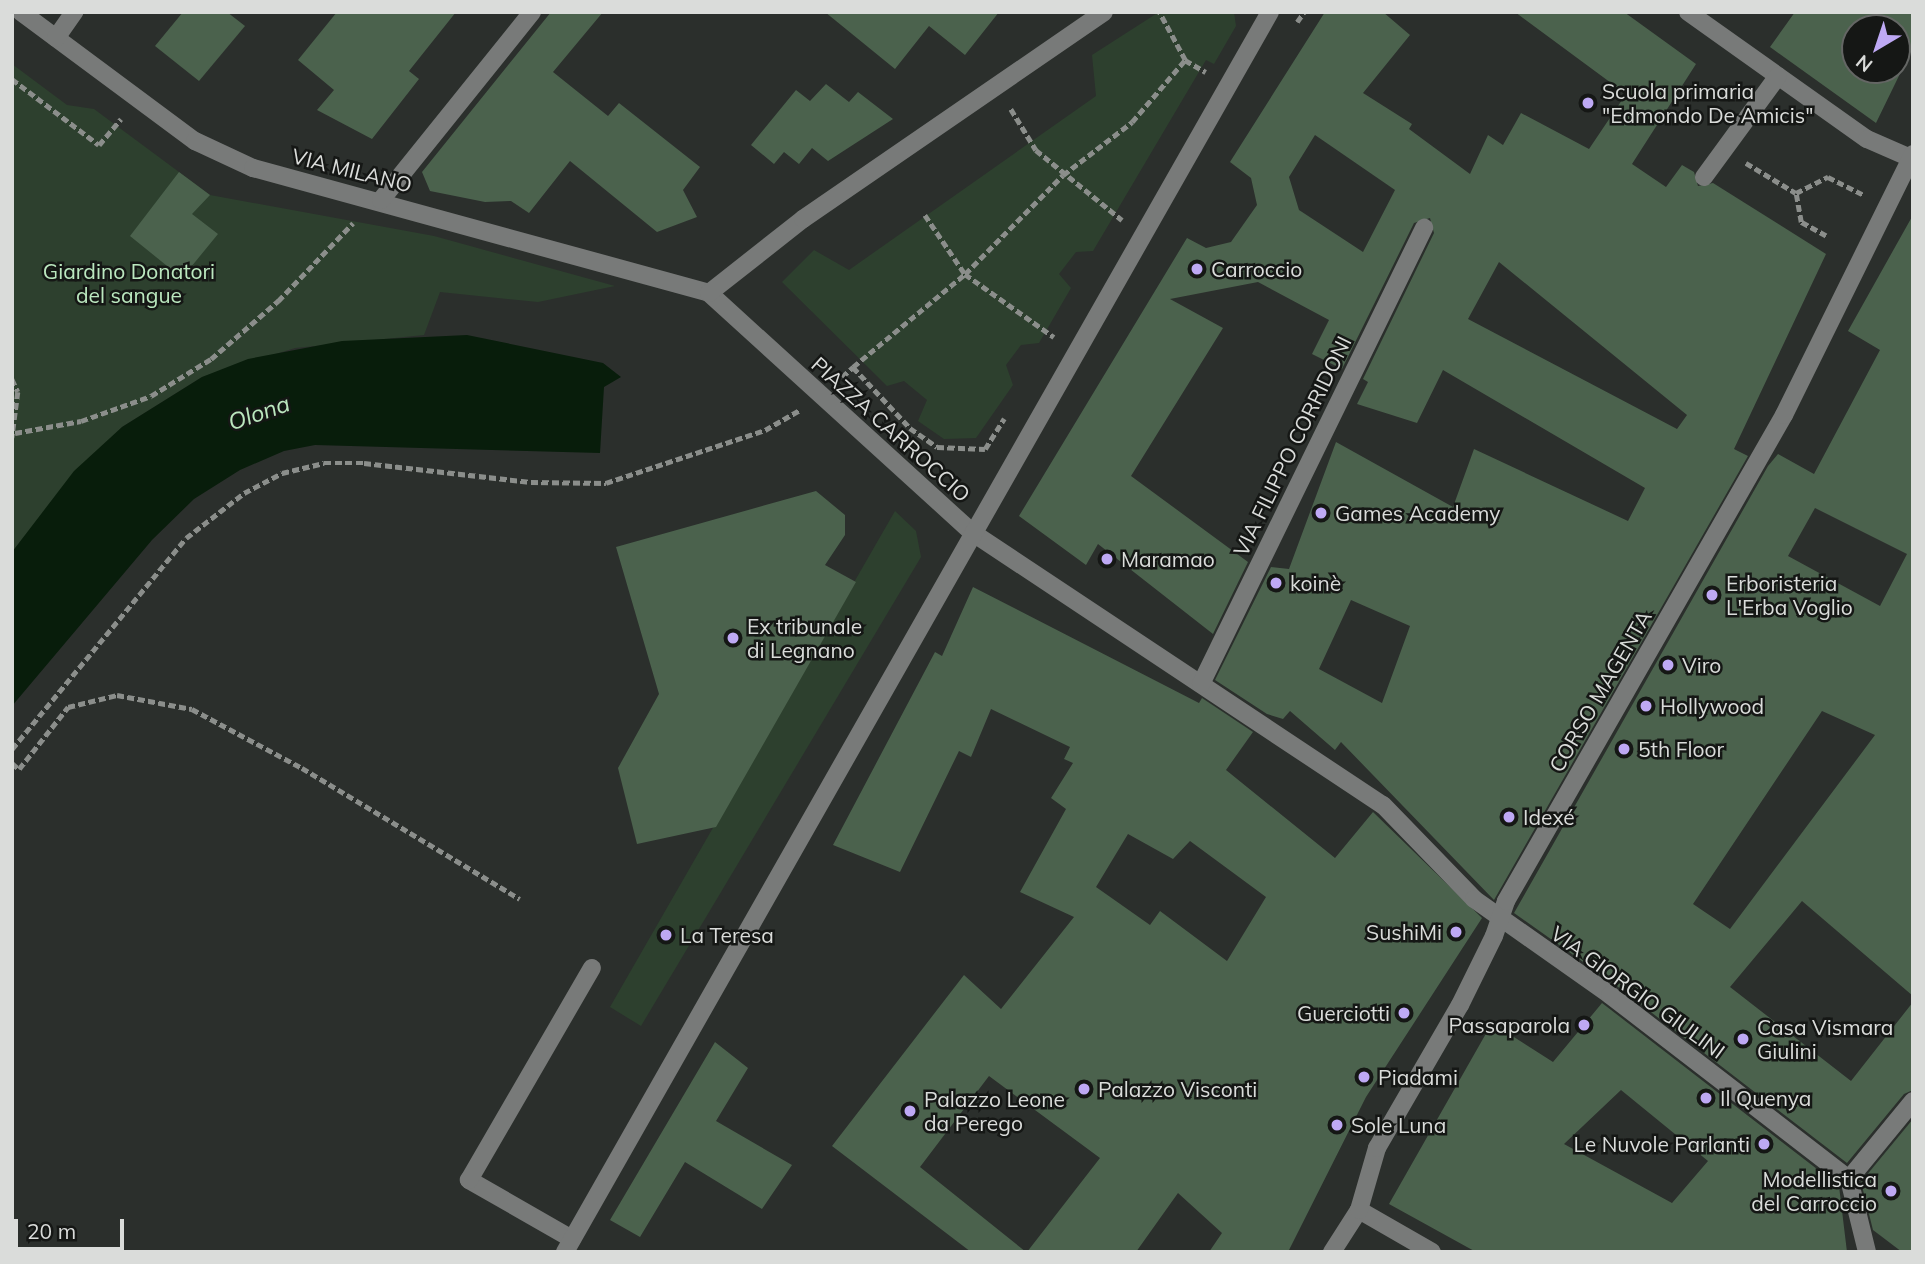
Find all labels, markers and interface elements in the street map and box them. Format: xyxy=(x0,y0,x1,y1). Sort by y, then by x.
north arrow xyxy=(1841,14,1911,84)
text: N xyxy=(1851,50,1877,78)
place label: Scuola primaria "Edmondo De Amicis" xyxy=(1602,78,1813,128)
marker: Scuola primaria "Edmondo De Amicis" xyxy=(1580,95,1596,111)
street label: VIA MILANO xyxy=(289,143,415,197)
place label: Carroccio xyxy=(1211,256,1302,282)
park label: Giardino Donatori del sangue xyxy=(43,258,215,308)
marker: Carroccio xyxy=(1189,261,1205,277)
street label: VIA FILIPPO CORRIDONI xyxy=(1228,332,1356,560)
street label: PIAZZA CARROCCIO xyxy=(807,351,975,507)
water label: Olona xyxy=(224,390,294,436)
place label: Games Academy xyxy=(1335,500,1500,526)
marker: Games Academy xyxy=(1313,505,1329,521)
place label: Maramao xyxy=(1121,546,1215,572)
marker: Maramao xyxy=(1099,551,1115,567)
place label: koinè xyxy=(1290,570,1341,596)
place label: Erboristeria L'Erba Voglio xyxy=(1726,570,1853,620)
marker: koinè xyxy=(1268,575,1284,591)
marker: Erboristeria L'Erba Voglio xyxy=(1704,587,1720,603)
street label: CORSO MAGENTA xyxy=(1543,606,1657,776)
place label: Ex tribunale di Legnano xyxy=(747,613,862,663)
marker: Ex tribunale di Legnano xyxy=(725,630,741,646)
place label: Viro xyxy=(1682,652,1721,678)
marker: Viro xyxy=(1660,657,1676,673)
place label: Hollywood xyxy=(1660,693,1764,719)
marker: Hollywood xyxy=(1638,698,1654,714)
place label: 5th Floor xyxy=(1638,736,1724,762)
marker: 5th Floor xyxy=(1616,741,1632,757)
place label: Idexé xyxy=(1523,804,1575,830)
marker: Idexé xyxy=(1501,809,1517,825)
place label: SushiMi xyxy=(1366,919,1442,945)
street label: VIA GIORGIO GIULINI xyxy=(1546,920,1730,1064)
place label: La Teresa xyxy=(680,922,774,948)
marker: SushiMi xyxy=(1448,924,1464,940)
marker: La Teresa xyxy=(658,927,674,943)
place label: Guerciotti xyxy=(1297,1000,1390,1026)
marker: Guerciotti xyxy=(1396,1005,1412,1021)
place label: Passaparola xyxy=(1449,1012,1570,1038)
place label: Casa Vismara Giulini xyxy=(1757,1014,1893,1064)
marker: Passaparola xyxy=(1576,1017,1592,1033)
marker: Casa Vismara Giulini xyxy=(1735,1031,1751,1047)
place label: Piadami xyxy=(1378,1064,1458,1090)
marker: Piadami xyxy=(1356,1069,1372,1085)
place label: Palazzo Visconti xyxy=(1098,1076,1257,1102)
marker: Palazzo Visconti xyxy=(1076,1081,1092,1097)
place label: Il Quenya xyxy=(1720,1085,1811,1111)
place label: Palazzo Leone da Perego xyxy=(924,1086,1065,1136)
marker: Il Quenya xyxy=(1698,1090,1714,1106)
marker: Palazzo Leone da Perego xyxy=(902,1103,918,1119)
place label: Sole Luna xyxy=(1351,1112,1446,1138)
marker: Sole Luna xyxy=(1329,1117,1345,1133)
place label: Le Nuvole Parlanti xyxy=(1573,1131,1750,1157)
marker: Le Nuvole Parlanti xyxy=(1756,1136,1772,1152)
place label: Modellistica del Carroccio xyxy=(1751,1166,1877,1216)
marker: Modellistica del Carroccio xyxy=(1883,1183,1899,1199)
scale bar xyxy=(18,1204,128,1248)
text: 20 m xyxy=(27,1218,76,1244)

